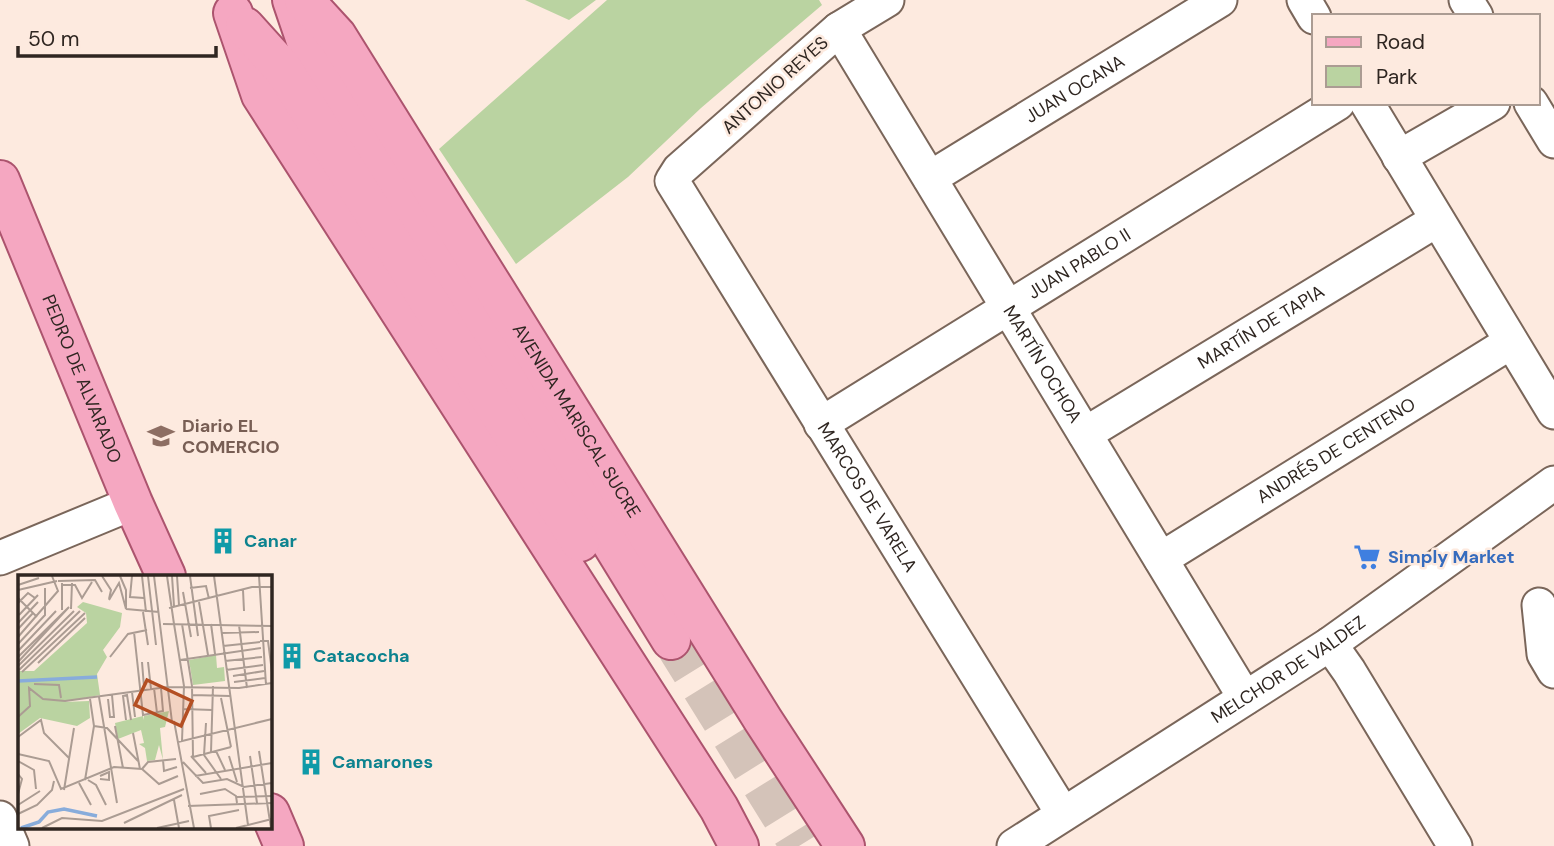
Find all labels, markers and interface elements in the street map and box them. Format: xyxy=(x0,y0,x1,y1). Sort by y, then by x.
scale bar xyxy=(18,14,215,58)
legend xyxy=(1312,14,1540,105)
text: 50 m xyxy=(28,25,79,53)
text: Road xyxy=(1376,28,1425,56)
street label: ANTONIO REYES xyxy=(717,31,833,139)
street label: JUAN OCANA xyxy=(1021,49,1129,129)
text: Park xyxy=(1376,63,1418,91)
street label: JUAN PABLO II xyxy=(1023,223,1135,305)
street label: MARTÍN DE TAPIA xyxy=(1193,279,1329,375)
street label: PEDRO DE ALVARADO xyxy=(36,291,127,467)
street label: MARTÍN OCHOA xyxy=(997,301,1087,427)
street label: AVENIDA MARISCAL SUCRE xyxy=(507,319,646,522)
street label: ANDRÉS DE CENTENO xyxy=(1252,392,1420,509)
place label: Diario EL COMERCIO xyxy=(182,414,280,459)
street label: MARCOS DE VARELA xyxy=(812,418,923,577)
school or university icon: Diario EL COMERCIO xyxy=(146,421,176,451)
building icon: Canar xyxy=(208,526,238,556)
place label: Canar xyxy=(244,529,297,553)
supermarket icon: Simply Market xyxy=(1352,542,1382,572)
place label: Simply Market xyxy=(1388,545,1514,569)
inset map xyxy=(18,575,271,828)
street label: MELCHOR DE VALDEZ xyxy=(1207,610,1370,729)
building icon: Catacocha xyxy=(277,641,307,671)
place label: Catacocha xyxy=(313,644,410,668)
building icon: Camarones xyxy=(296,747,326,777)
place label: Camarones xyxy=(332,750,433,774)

